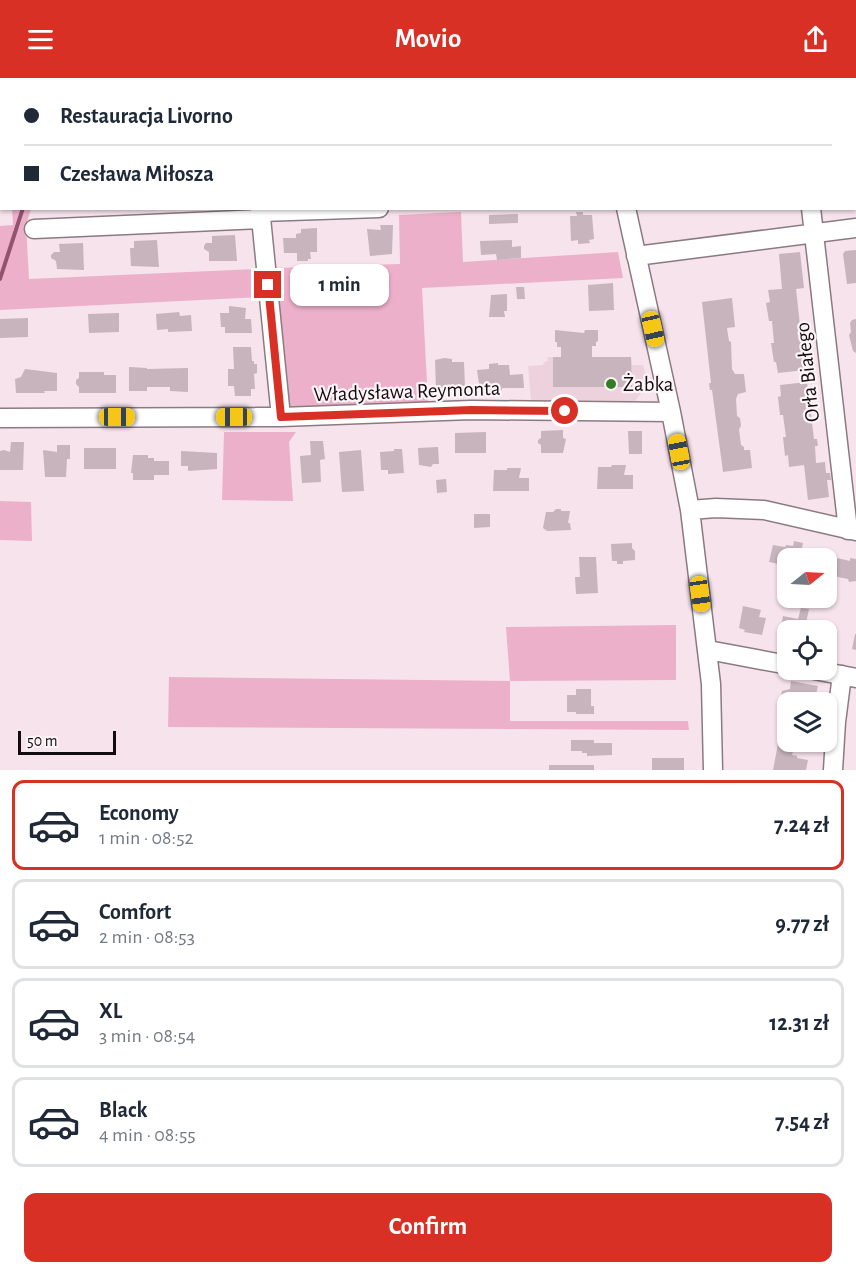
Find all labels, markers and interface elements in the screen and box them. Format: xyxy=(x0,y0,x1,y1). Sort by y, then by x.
icon: menu xyxy=(24,23,57,56)
icon: share xyxy=(799,23,832,56)
text: Movio xyxy=(395,25,461,52)
text: Restauracja Livorno xyxy=(60,105,233,127)
text: Czesława Miłosza xyxy=(60,163,214,185)
callout: 1 min xyxy=(289,264,388,306)
route end xyxy=(254,271,281,298)
text: 1 min xyxy=(318,275,361,295)
car xyxy=(640,309,666,349)
street label: Orła Białego xyxy=(792,321,823,423)
place label: Żabka xyxy=(623,373,674,395)
marker: Żabka xyxy=(604,377,618,391)
street label: Władysława Reymonta xyxy=(313,378,501,405)
route start xyxy=(551,397,578,424)
car xyxy=(99,408,135,426)
car xyxy=(216,408,252,426)
car xyxy=(667,433,691,471)
north arrow xyxy=(777,548,837,608)
map controls xyxy=(777,548,837,752)
car xyxy=(689,575,711,613)
button: locate xyxy=(777,620,837,680)
button: layers xyxy=(777,692,837,752)
scale bar xyxy=(18,728,116,756)
text: 50 m xyxy=(27,733,58,749)
icon: car xyxy=(27,798,81,852)
text: Economy xyxy=(99,802,179,824)
text: 7.24 zł xyxy=(774,814,829,836)
text: 1 min · 08:52 xyxy=(99,828,194,848)
icon: car xyxy=(27,897,81,951)
text: Comfort xyxy=(99,901,171,923)
text: 9.77 zł xyxy=(775,913,829,935)
text: 2 min · 08:53 xyxy=(99,927,195,947)
icon: car xyxy=(27,996,81,1050)
text: XL xyxy=(99,1000,122,1022)
text: 12.31 zł xyxy=(769,1012,829,1034)
text: 3 min · 08:54 xyxy=(99,1026,195,1046)
icon: car xyxy=(27,1095,81,1149)
text: Black xyxy=(99,1099,147,1121)
text: 7.54 zł xyxy=(775,1111,829,1133)
text: 4 min · 08:55 xyxy=(99,1125,196,1145)
button: Confirm xyxy=(24,1193,832,1262)

